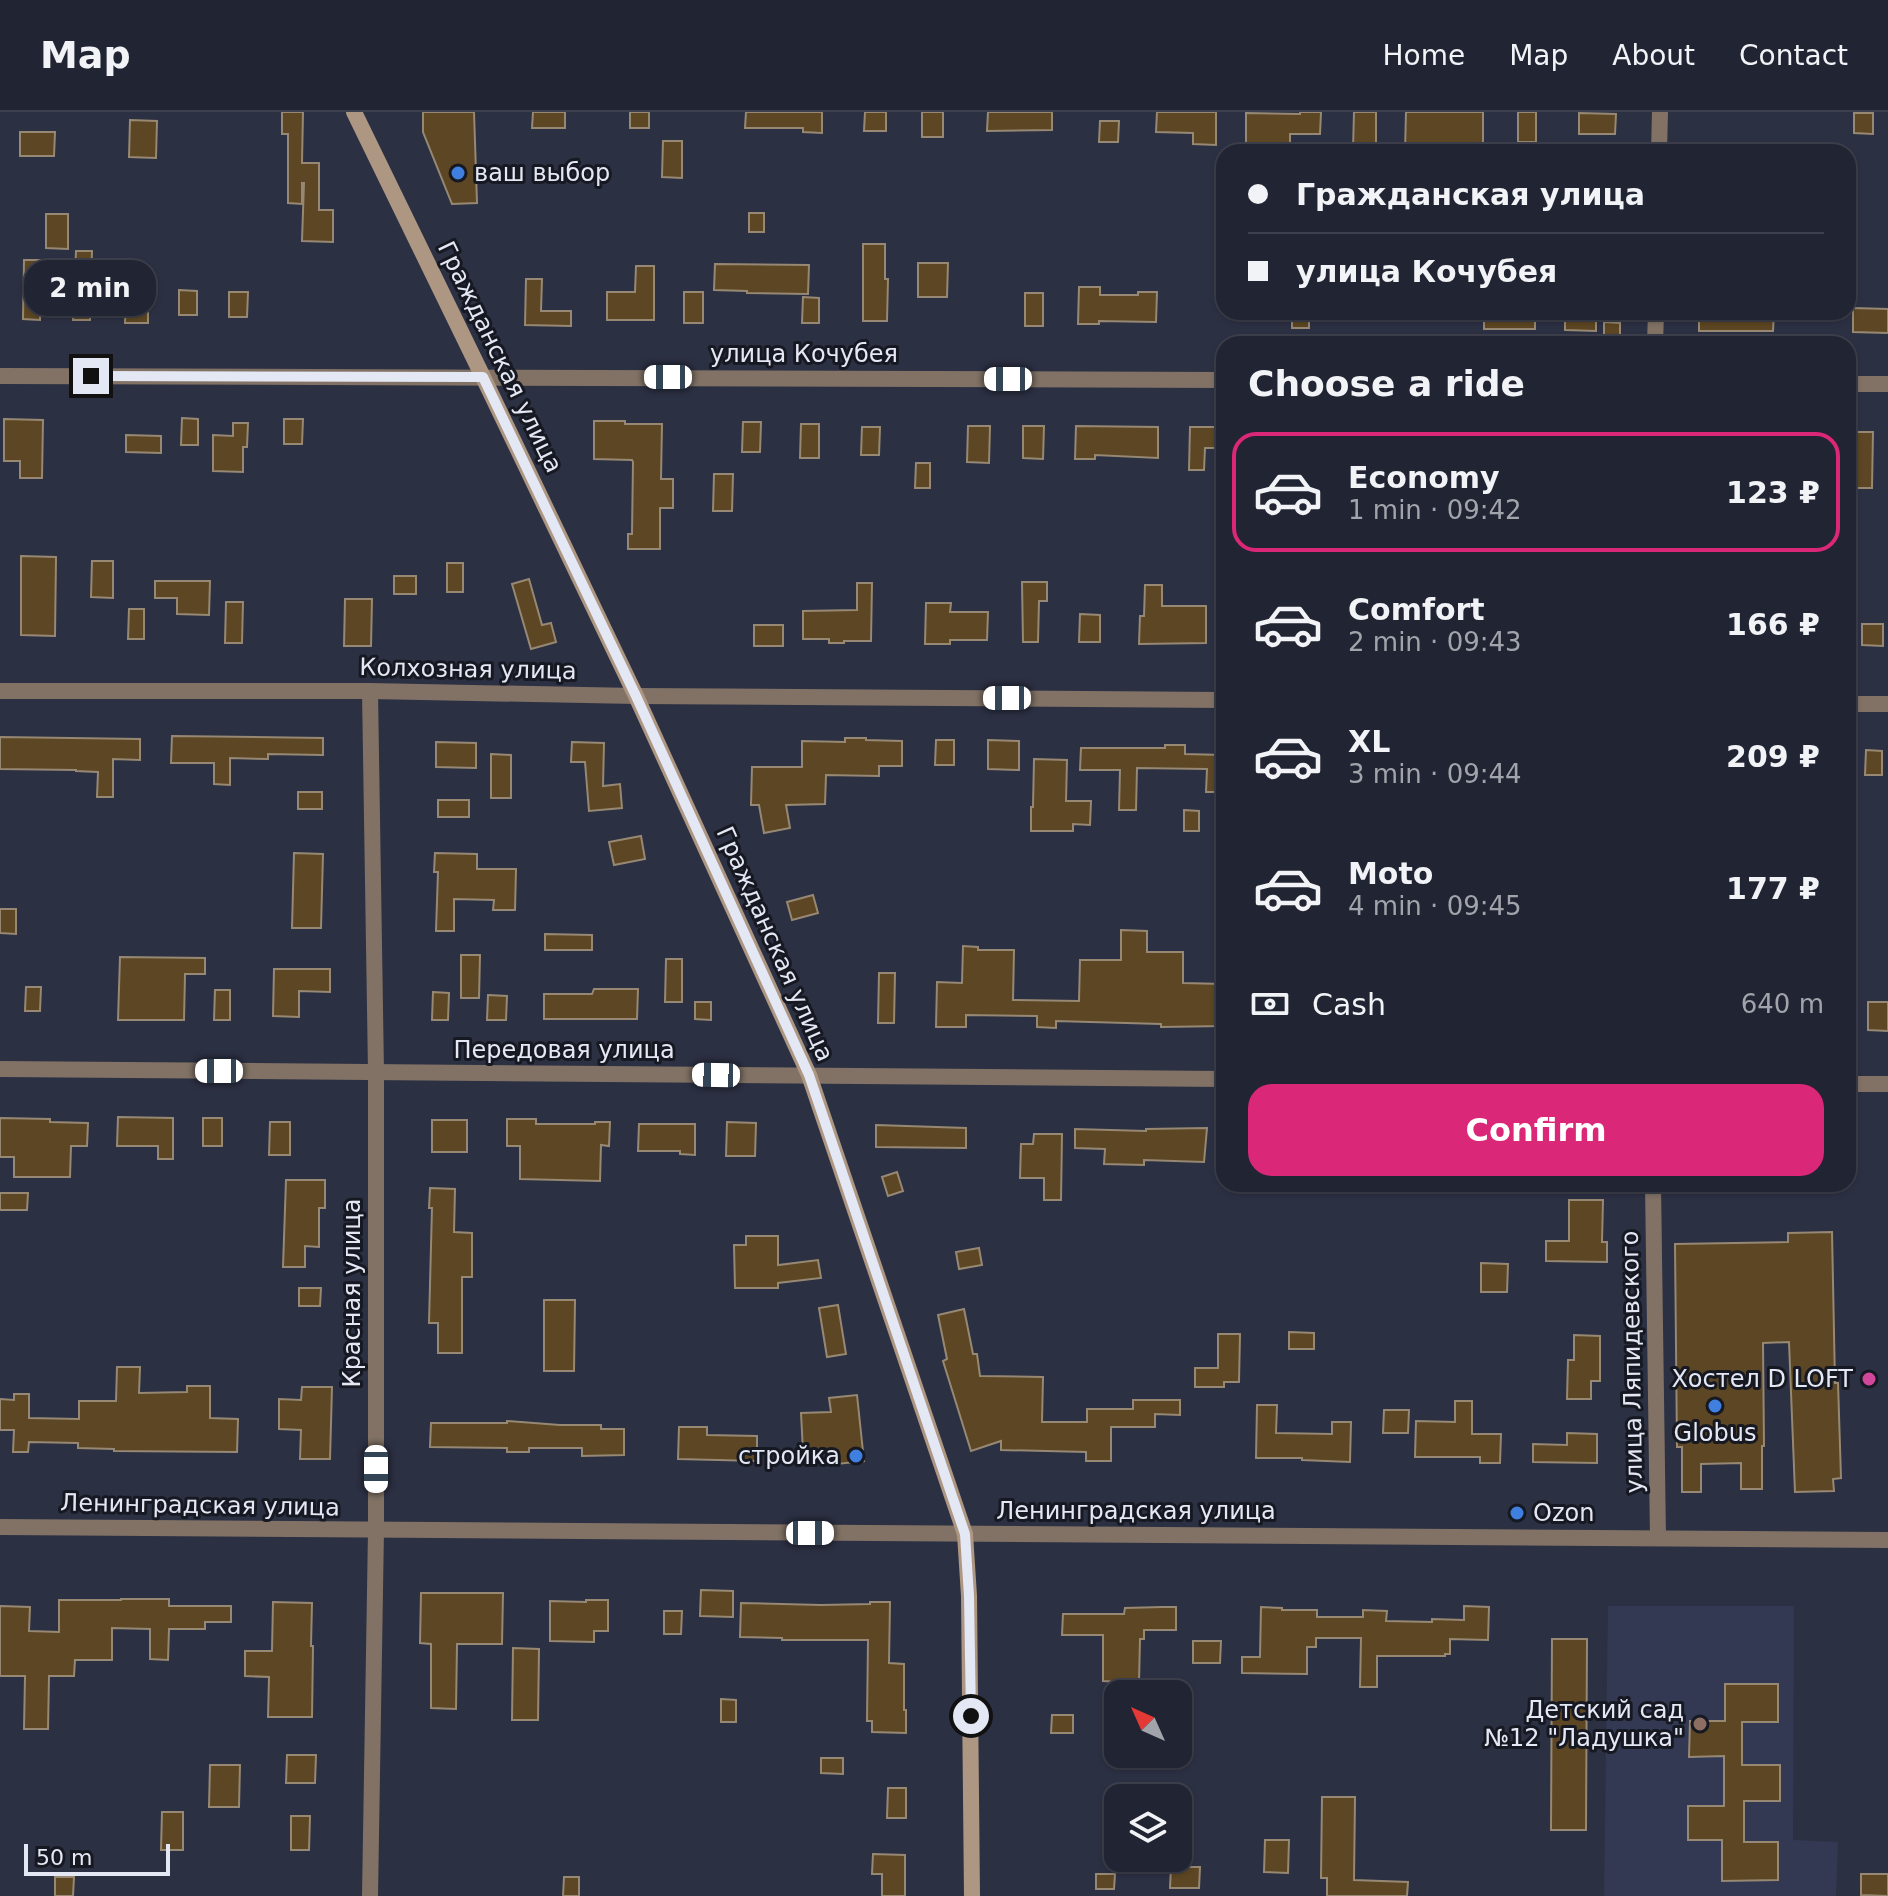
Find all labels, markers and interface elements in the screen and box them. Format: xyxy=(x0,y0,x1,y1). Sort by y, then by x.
text: Map xyxy=(40,33,131,77)
text: Home xyxy=(1382,39,1465,72)
text: Map xyxy=(1509,39,1568,72)
text: About xyxy=(1612,39,1695,72)
text: Contact xyxy=(1739,39,1848,72)
place label: ваш выбор xyxy=(474,159,610,187)
marker: ваш выбор xyxy=(449,164,467,182)
text: Гражданская улица xyxy=(1296,177,1645,212)
street label: Гражданская улица xyxy=(432,237,568,477)
text: улица Кочубея xyxy=(1296,254,1557,289)
callout: 2 min xyxy=(25,260,157,316)
text: 2 min xyxy=(49,273,131,303)
street label: улица Кочубея xyxy=(710,340,898,368)
route end xyxy=(73,358,109,394)
text: Choose a ride xyxy=(1248,363,1525,404)
car xyxy=(644,365,692,389)
car xyxy=(984,367,1032,391)
icon: car xyxy=(1252,456,1324,528)
text: Economy xyxy=(1348,460,1500,495)
text: 123 ₽ xyxy=(1726,475,1820,510)
text: 1 min · 09:42 xyxy=(1348,495,1522,525)
icon: car xyxy=(1252,588,1324,660)
text: Comfort xyxy=(1348,592,1485,627)
text: 166 ₽ xyxy=(1726,607,1820,642)
text: 2 min · 09:43 xyxy=(1348,627,1522,657)
street label: Колхозная улица xyxy=(359,653,577,685)
car xyxy=(983,686,1031,710)
icon: car xyxy=(1252,720,1324,792)
text: XL xyxy=(1348,724,1390,759)
text: 209 ₽ xyxy=(1726,739,1820,774)
text: 3 min · 09:44 xyxy=(1348,759,1522,789)
street label: Гражданская улица xyxy=(711,822,839,1066)
icon: car xyxy=(1252,852,1324,924)
text: Moto xyxy=(1348,856,1433,891)
text: 177 ₽ xyxy=(1726,871,1820,906)
text: 4 min · 09:45 xyxy=(1348,891,1522,921)
icon: cash xyxy=(1248,982,1292,1026)
text: Cash xyxy=(1312,987,1386,1022)
text: 640 m xyxy=(1741,989,1824,1019)
street label: Передовая улица xyxy=(453,1036,675,1064)
car xyxy=(195,1059,243,1083)
car xyxy=(692,1063,740,1087)
button: Confirm xyxy=(1248,1084,1824,1176)
street label: Красная улица xyxy=(338,1199,366,1387)
street label: улица Ляпидевского xyxy=(1616,1230,1648,1494)
place label: Хостел D LOFT xyxy=(1671,1365,1853,1393)
marker: Хостел D LOFT xyxy=(1860,1370,1878,1388)
marker: Globus xyxy=(1706,1397,1724,1415)
place label: Globus xyxy=(1674,1419,1756,1447)
place label: стройка xyxy=(738,1442,840,1470)
car xyxy=(364,1445,388,1493)
marker: стройка xyxy=(847,1447,865,1465)
street label: Ленинградская улица xyxy=(60,1489,340,1521)
street label: Ленинградская улица xyxy=(996,1497,1276,1525)
place label: Ozon xyxy=(1533,1499,1594,1527)
marker: Ozon xyxy=(1508,1504,1526,1522)
car xyxy=(786,1521,834,1545)
north arrow xyxy=(1104,1680,1192,1768)
map controls xyxy=(1104,1680,1192,1872)
place label: Детский сад №12 "Ладушка" xyxy=(1484,1696,1684,1752)
route start xyxy=(953,1698,989,1734)
marker: Детский сад №12 "Ладушка" xyxy=(1691,1715,1709,1733)
button: layers xyxy=(1104,1784,1192,1872)
scale bar xyxy=(24,1840,170,1876)
text: 50 m xyxy=(36,1845,92,1870)

